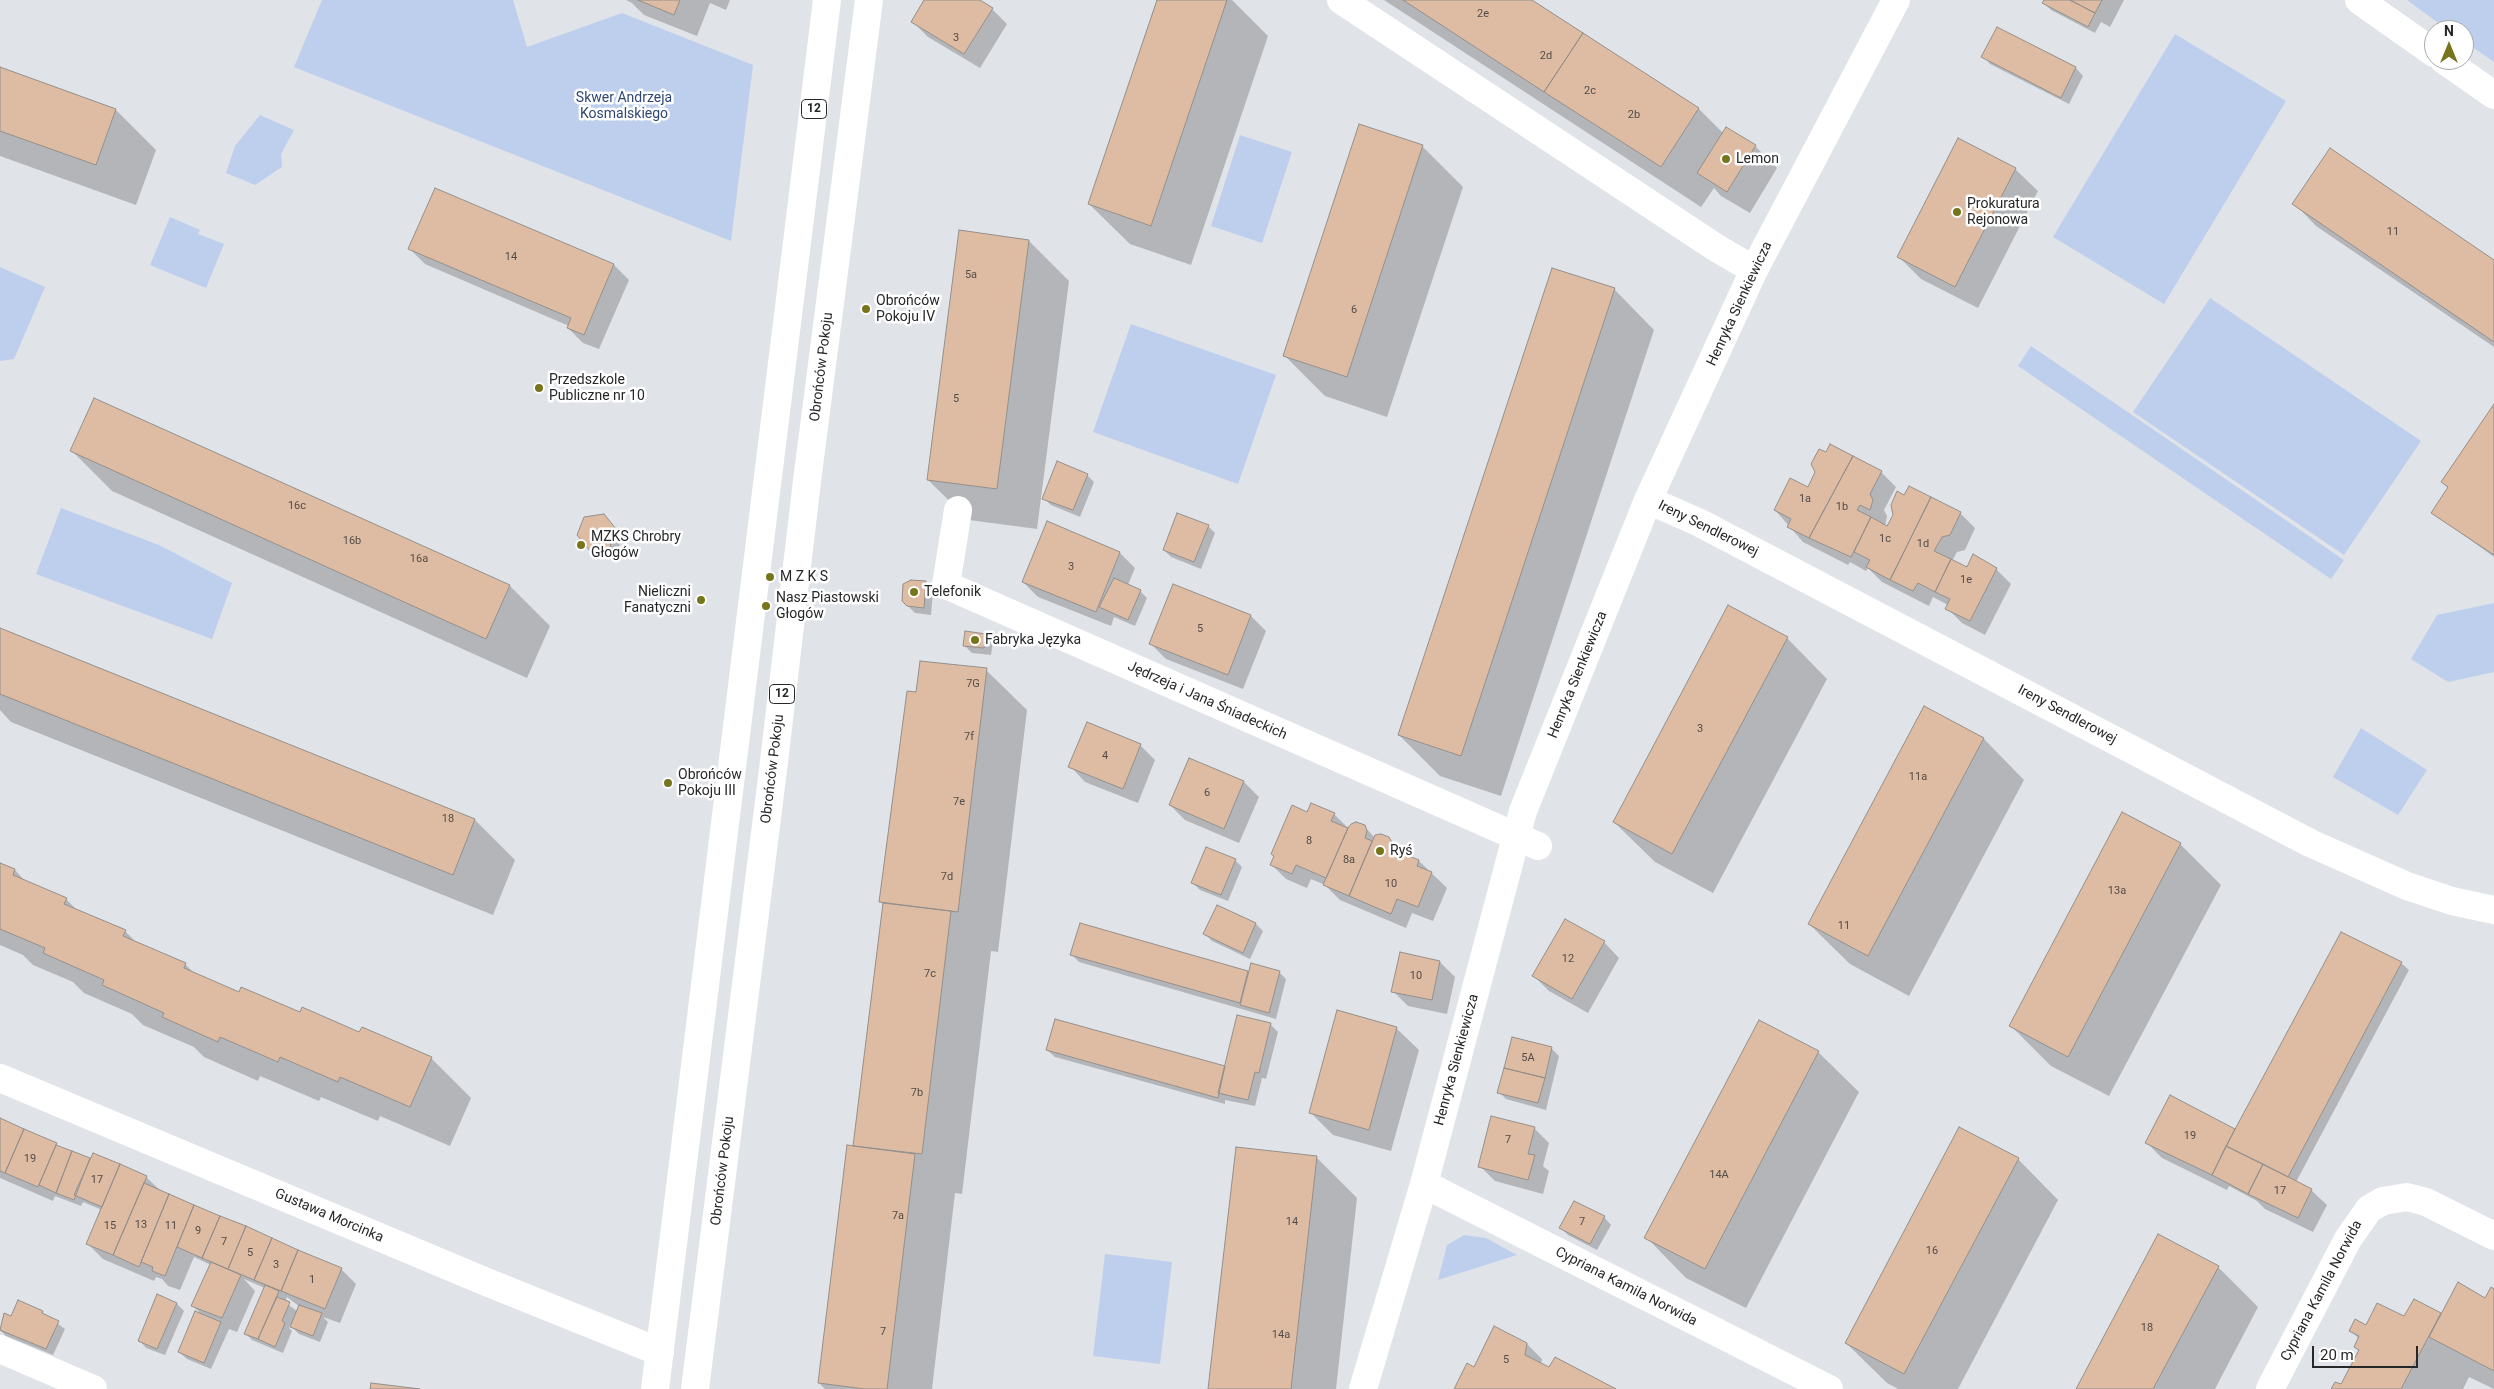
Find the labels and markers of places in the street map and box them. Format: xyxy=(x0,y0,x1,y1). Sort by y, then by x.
place label: Lemon xyxy=(1736,151,1779,167)
marker: Lemon xyxy=(1720,153,1732,165)
place label: Prokuratura Rejonowa xyxy=(1967,196,2040,228)
marker: Prokuratura Rejonowa xyxy=(1951,206,1963,218)
place label: Obrońców Pokoju IV xyxy=(876,293,940,326)
marker: Obrońców Pokoju IV xyxy=(860,303,872,315)
place label: Przedszkole Publiczne nr 10 xyxy=(549,372,645,404)
marker: Przedszkole Publiczne nr 10 xyxy=(533,382,545,394)
place label: MZKS Chrobry Głogów xyxy=(591,529,681,562)
marker: MZKS Chrobry Głogów xyxy=(575,539,587,551)
place label: M Z K S xyxy=(780,569,828,585)
marker: M Z K S xyxy=(764,571,776,583)
place label: Nieliczni Fanatyczni xyxy=(624,584,691,616)
place label: Telefonik xyxy=(924,584,981,600)
marker: Telefonik xyxy=(908,586,920,598)
place label: Nasz Piastowski Głogów xyxy=(776,590,879,622)
marker: Nieliczni Fanatyczni xyxy=(695,594,707,606)
marker: Nasz Piastowski Głogów xyxy=(760,600,772,612)
place label: Fabryka Języka xyxy=(985,632,1081,648)
marker: Fabryka Języka xyxy=(969,634,981,646)
place label: Obrońców Pokoju III xyxy=(678,767,742,800)
marker: Obrońców Pokoju III xyxy=(662,777,674,789)
place label: Ryś xyxy=(1390,843,1412,859)
marker: Ryś xyxy=(1374,845,1386,857)

